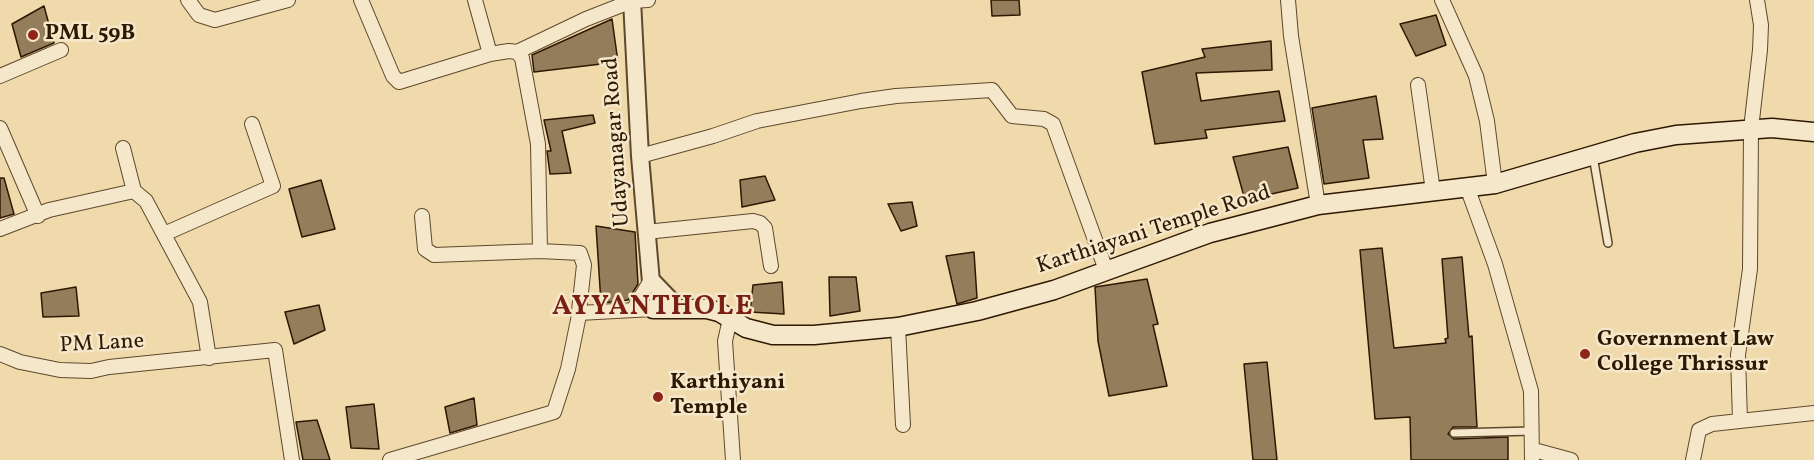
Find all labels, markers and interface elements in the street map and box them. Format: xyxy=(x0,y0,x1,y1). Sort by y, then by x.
place label: PML 59B xyxy=(45,22,135,48)
marker: PML 59B xyxy=(26,28,40,42)
street label: Udayanagar Road xyxy=(599,56,637,228)
street label: Karthiayani Temple Road xyxy=(1034,181,1274,281)
district label: AYYANTHOLE xyxy=(552,292,754,326)
place label: Government Law College Thrissur xyxy=(1597,328,1774,380)
street label: PM Lane xyxy=(59,330,145,360)
marker: Government Law College Thrissur xyxy=(1578,347,1592,361)
place label: Karthiyani Temple xyxy=(670,371,785,422)
marker: Karthiyani Temple xyxy=(651,390,665,404)

